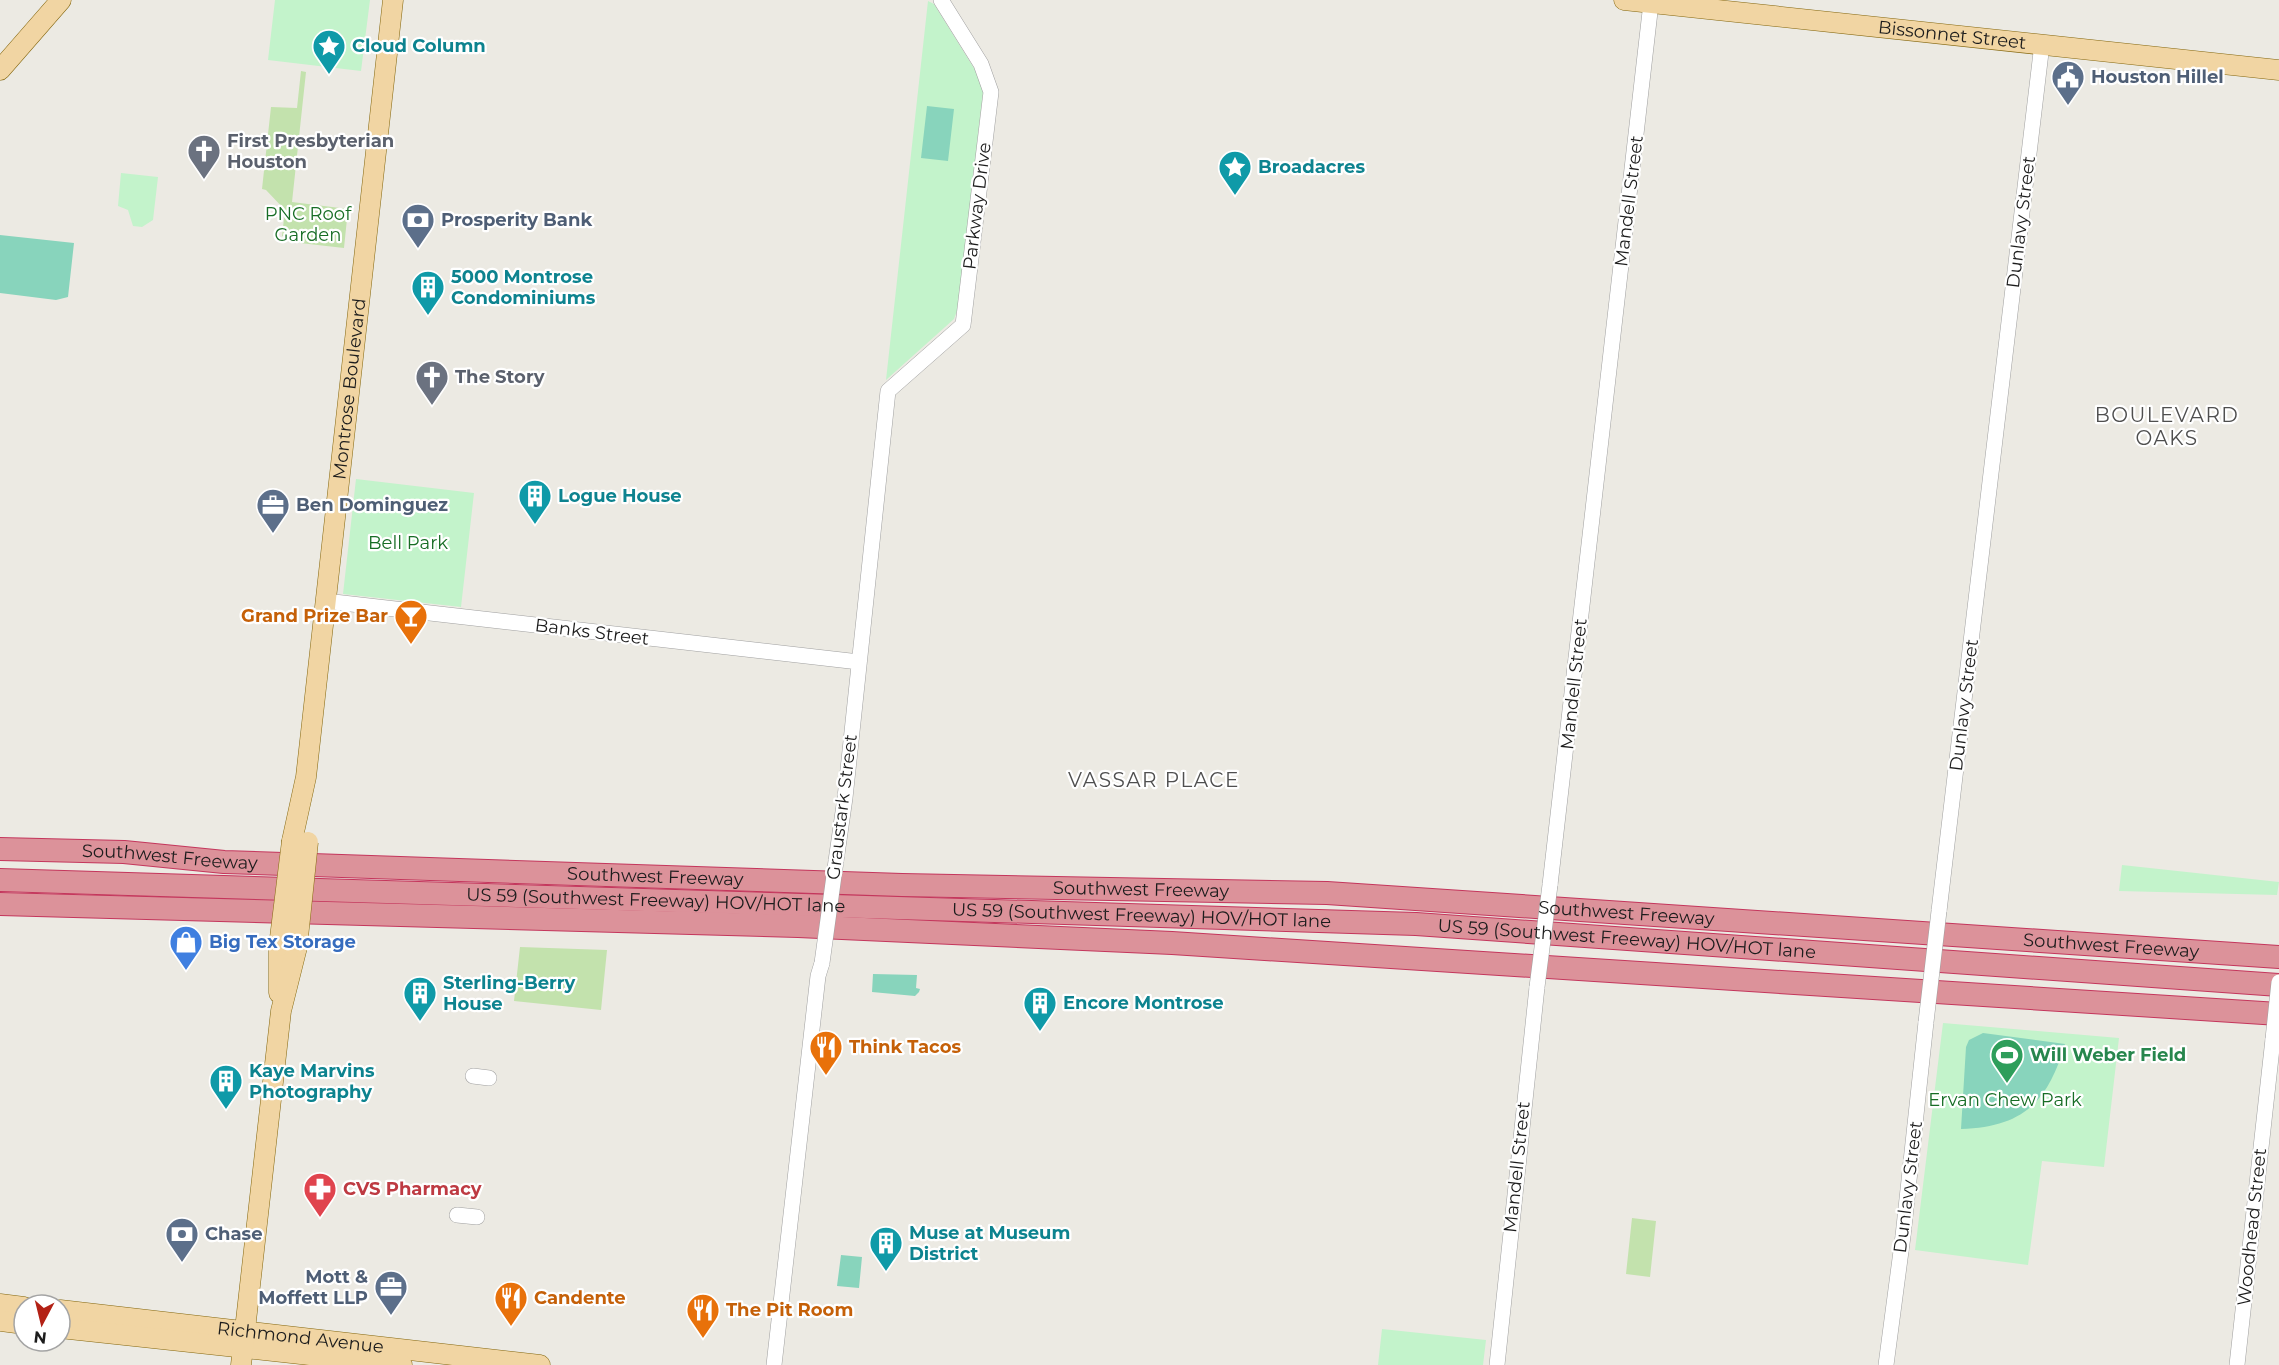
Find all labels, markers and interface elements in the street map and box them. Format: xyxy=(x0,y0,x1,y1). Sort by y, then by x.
street label: Bissonnet Street xyxy=(1877,16,2027,54)
place icon: Cloud Column xyxy=(311,28,347,75)
place label: Cloud Column xyxy=(352,35,486,57)
public building icon: Houston Hillel xyxy=(2050,59,2086,106)
place label: Houston Hillel xyxy=(2091,66,2224,88)
place label: First Presbyterian Houston xyxy=(227,130,394,173)
church icon: First Presbyterian Houston xyxy=(186,133,222,180)
street label: Mandell Street xyxy=(1610,134,1648,268)
street label: Parkway Drive xyxy=(958,141,996,271)
place icon: Broadacres xyxy=(1217,149,1253,196)
street label: Dunlavy Street xyxy=(2002,155,2040,289)
place label: Broadacres xyxy=(1258,156,1365,178)
bank icon: Prosperity Bank xyxy=(400,202,436,249)
park label: PNC Roof Garden xyxy=(265,203,352,246)
place label: Prosperity Bank xyxy=(441,209,592,231)
place label: 5000 Montrose Condominiums xyxy=(451,266,596,309)
building icon: 5000 Montrose Condominiums xyxy=(410,269,446,316)
street label: Montrose Boulevard xyxy=(328,297,371,481)
church icon: The Story xyxy=(414,359,450,406)
place label: The Story xyxy=(455,366,545,388)
district label: BOULEVARD OAKS xyxy=(2095,403,2239,450)
building icon: Logue House xyxy=(517,478,553,525)
place label: Logue House xyxy=(558,485,682,507)
office icon: Ben Dominguez xyxy=(255,487,291,534)
place label: Ben Dominguez xyxy=(296,494,448,516)
park label: Bell Park xyxy=(368,532,448,554)
bar icon: Grand Prize Bar xyxy=(393,598,429,645)
place label: Grand Prize Bar xyxy=(241,605,388,627)
street label: Banks Street xyxy=(534,614,650,650)
street label: Mandell Street xyxy=(1556,617,1592,751)
street label: Dunlavy Street xyxy=(1945,638,1983,772)
street label: Graustark Street xyxy=(822,733,862,881)
district label: VASSAR PLACE xyxy=(1068,768,1240,792)
street label: Southwest Freeway xyxy=(82,840,258,874)
street label: Southwest Freeway xyxy=(567,863,744,891)
street label: Southwest Freeway xyxy=(1053,877,1230,902)
street label: US 59 (Southwest Freeway) HOV/HOT lane xyxy=(466,883,846,917)
street label: Southwest Freeway xyxy=(1538,896,1715,930)
street label: US 59 (Southwest Freeway) HOV/HOT lane xyxy=(952,899,1332,932)
street label: US 59 (Southwest Freeway) HOV/HOT lane xyxy=(1437,915,1817,963)
shop icon: Big Tex Storage xyxy=(168,924,204,971)
street label: Southwest Freeway xyxy=(2022,929,2200,963)
place label: Big Tex Storage xyxy=(209,931,356,953)
place label: Sterling-Berry House xyxy=(443,972,576,1015)
building icon: Sterling-Berry House xyxy=(402,975,438,1022)
building icon: Encore Montrose xyxy=(1022,985,1058,1032)
place label: Encore Montrose xyxy=(1063,992,1224,1014)
restaurant icon: Think Tacos xyxy=(808,1029,844,1076)
place label: Think Tacos xyxy=(849,1036,961,1058)
sports icon: Will Weber Field xyxy=(1989,1037,2025,1084)
place label: Will Weber Field xyxy=(2030,1044,2186,1066)
place label: Kaye Marvins Photography xyxy=(249,1060,375,1103)
building icon: Kaye Marvins Photography xyxy=(208,1063,244,1110)
park label: Ervan Chew Park xyxy=(1928,1089,2082,1111)
street label: Mandell Street xyxy=(1499,1100,1535,1234)
street label: Dunlavy Street xyxy=(1889,1120,1927,1254)
street label: Woodhead Street xyxy=(2233,1147,2271,1307)
pharmacy icon: CVS Pharmacy xyxy=(302,1171,338,1218)
place label: CVS Pharmacy xyxy=(343,1178,482,1200)
bank icon: Chase xyxy=(164,1216,200,1263)
place label: Muse at Museum District xyxy=(909,1222,1070,1265)
place label: Chase xyxy=(205,1223,263,1245)
building icon: Muse at Museum District xyxy=(868,1225,904,1272)
place label: Mott & Moffett LLP xyxy=(258,1266,368,1309)
office icon: Mott & Moffett LLP xyxy=(373,1269,409,1316)
restaurant icon: Candente xyxy=(493,1280,529,1327)
place label: Candente xyxy=(534,1287,626,1309)
restaurant icon: The Pit Room xyxy=(685,1292,721,1339)
north arrow xyxy=(12,1293,72,1353)
place label: The Pit Room xyxy=(726,1299,853,1321)
street label: Richmond Avenue xyxy=(216,1317,385,1358)
text: N xyxy=(33,1327,48,1348)

